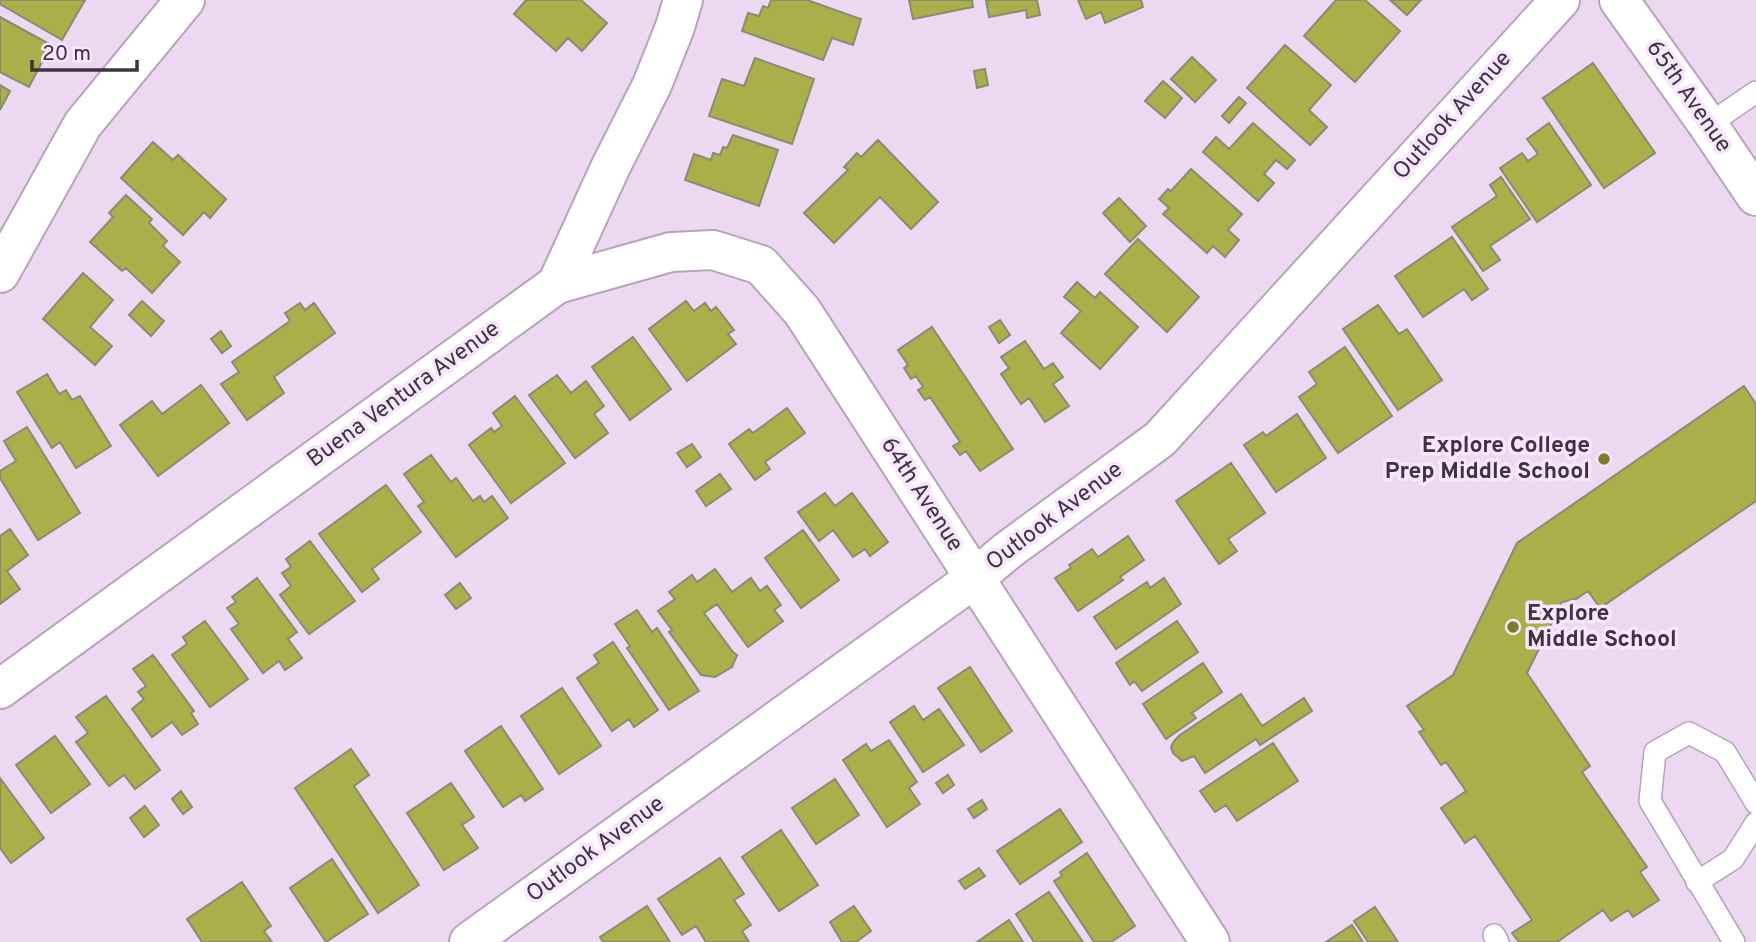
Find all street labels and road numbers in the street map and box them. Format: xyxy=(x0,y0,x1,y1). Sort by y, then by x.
street label: 65th Avenue xyxy=(1639,35,1737,159)
street label: Outlook Avenue xyxy=(1387,45,1519,187)
street label: Buena Ventura Avenue xyxy=(302,315,506,475)
street label: 64th Avenue xyxy=(873,432,969,558)
street label: Outlook Avenue xyxy=(981,456,1129,578)
street label: Outlook Avenue xyxy=(521,790,671,910)

